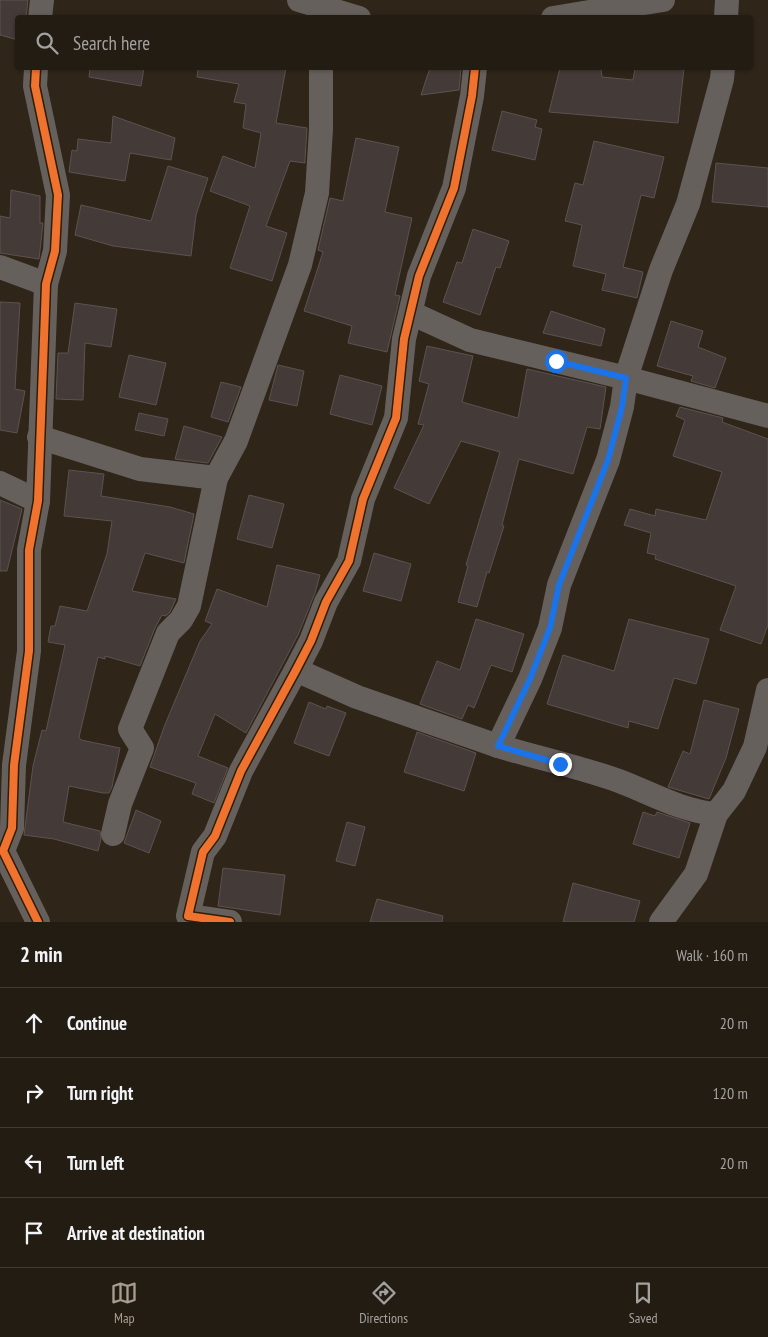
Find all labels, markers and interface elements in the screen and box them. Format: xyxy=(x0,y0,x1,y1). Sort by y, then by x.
search box xyxy=(15,15,753,70)
icon: search xyxy=(33,29,61,57)
text: Search here xyxy=(73,31,150,55)
route start xyxy=(545,350,568,373)
route end xyxy=(549,753,572,776)
text: 2 min xyxy=(20,941,62,968)
text: Walk · 160 m xyxy=(676,945,748,965)
icon: ahead xyxy=(20,1009,48,1037)
text: Continue xyxy=(67,1011,127,1035)
text: 20 m xyxy=(720,1013,748,1033)
icon: right xyxy=(20,1079,48,1107)
text: Turn right xyxy=(67,1081,133,1105)
text: 120 m xyxy=(713,1083,748,1103)
icon: left xyxy=(20,1149,48,1177)
text: Turn left xyxy=(67,1151,124,1175)
text: 20 m xyxy=(720,1153,748,1173)
icon: arrive xyxy=(20,1219,48,1247)
text: Arrive at destination xyxy=(67,1221,205,1245)
tab: Map xyxy=(110,1279,138,1327)
tab: Directions xyxy=(359,1279,408,1327)
tab: Saved xyxy=(629,1279,658,1327)

